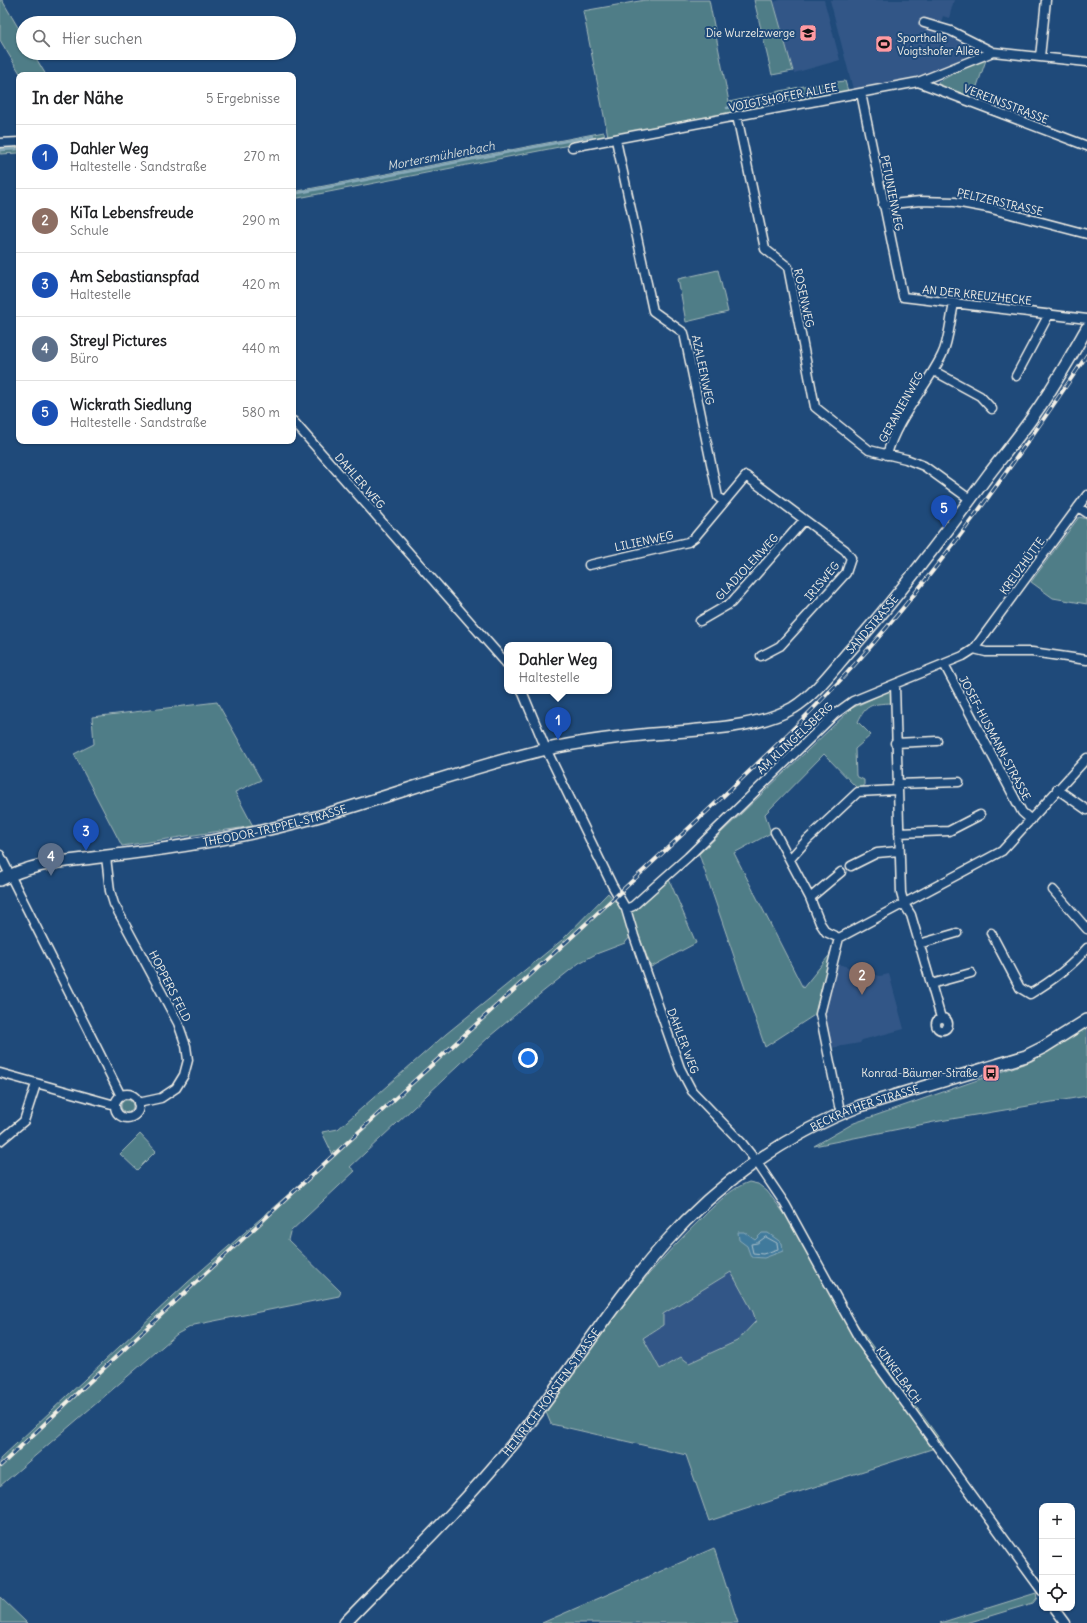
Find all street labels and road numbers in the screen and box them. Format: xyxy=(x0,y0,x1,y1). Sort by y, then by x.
street label: VOIGTSHOFER ALLEE xyxy=(728,80,838,114)
street label: VEREINSSTRASSE xyxy=(962,81,1050,127)
street label: PETUNIENWEG xyxy=(878,154,906,232)
street label: PELTZERSTRASSE xyxy=(955,185,1045,219)
street label: ROSENWEG xyxy=(791,267,817,329)
street label: AN DER KREUZHECKE xyxy=(922,282,1032,308)
street label: AZALEENWEG xyxy=(689,334,717,406)
street label: GERANIENWEG xyxy=(876,369,926,445)
street label: DAHLER WEG xyxy=(332,450,388,512)
street label: LILIENWEG xyxy=(613,528,675,554)
street label: GLADIOLENWEG xyxy=(713,531,781,603)
street label: KREUZHÜTTE xyxy=(996,534,1047,597)
street label: IRISWEG xyxy=(802,558,842,603)
street label: SANDSTRASSE xyxy=(843,592,901,657)
street label: JOSEF-HUSMANN-STRASSE xyxy=(956,673,1034,803)
street label: AM KLINGELSBERG xyxy=(754,699,836,777)
street label: THEODOR-TRIPPEL-STRASSE xyxy=(202,802,348,849)
street label: HOPPERS FELD xyxy=(146,948,194,1024)
street label: DAHLER WEG xyxy=(664,1006,702,1076)
street label: BECKRATHER STRASSE xyxy=(808,1082,921,1135)
street label: HEINRICH-KORSTEN-STRASSE xyxy=(499,1326,603,1459)
street label: KINKELBACH xyxy=(873,1344,925,1407)

